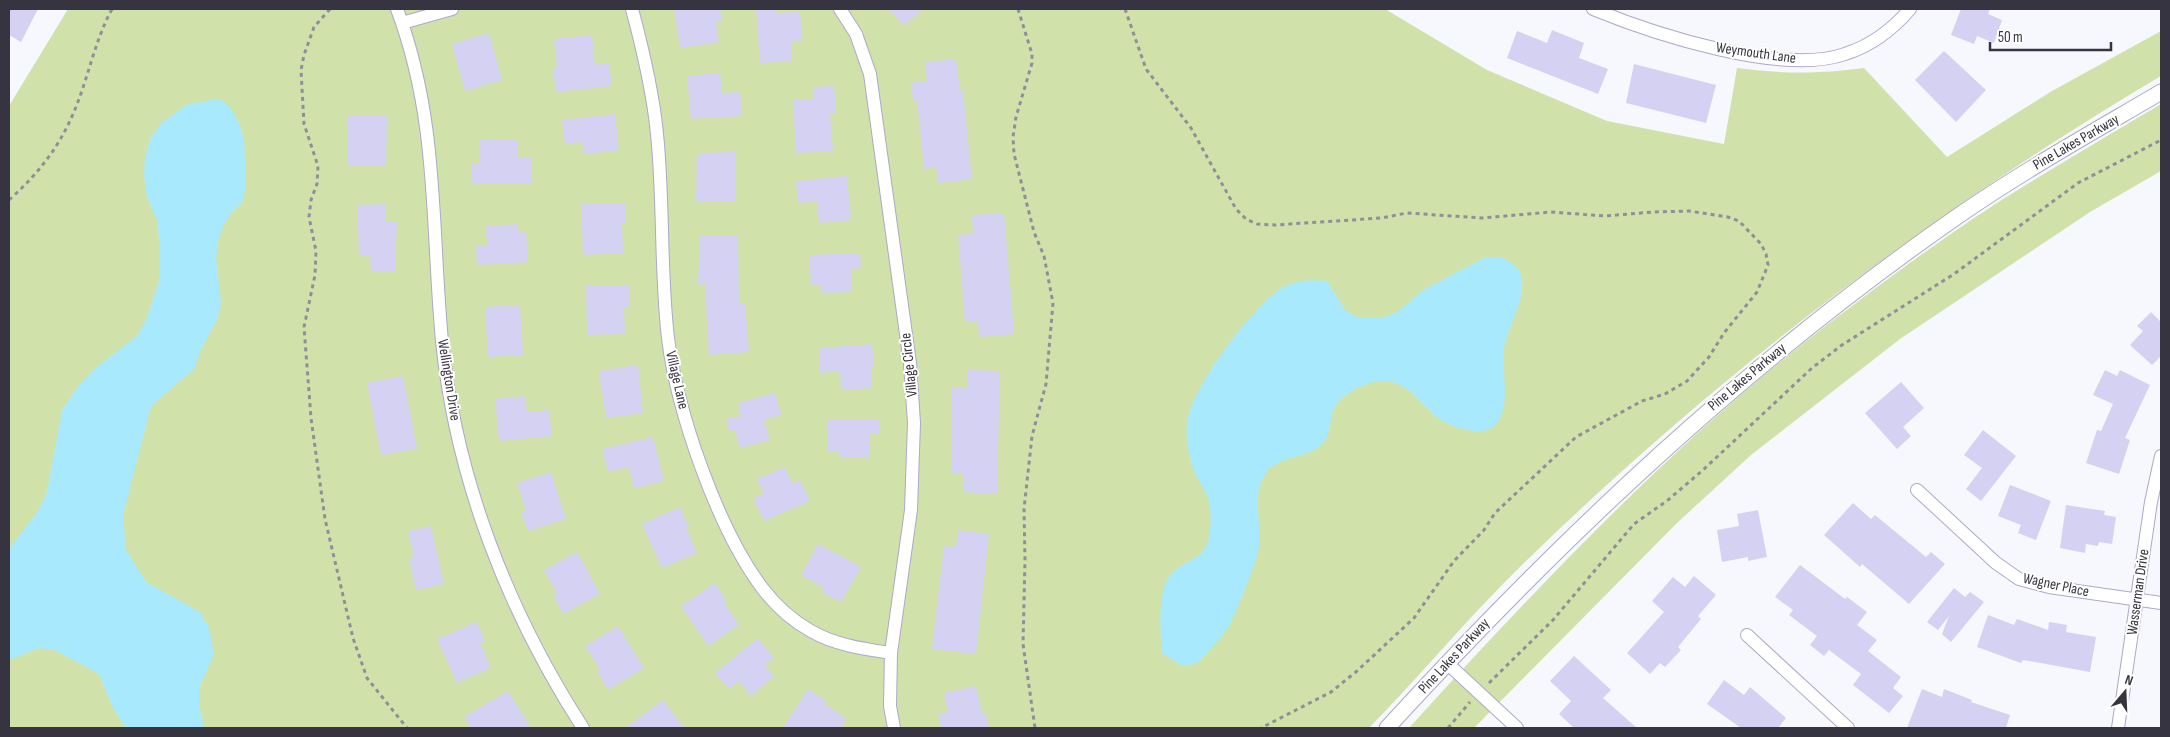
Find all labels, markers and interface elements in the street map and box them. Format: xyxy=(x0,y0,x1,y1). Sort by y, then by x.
scale bar xyxy=(1990,20,2111,52)
text: 50 m xyxy=(1998,28,2023,47)
street label: Weymouth Lane xyxy=(1715,38,1797,68)
street label: Pine Lakes Parkway xyxy=(2030,110,2123,174)
street label: Village Circle xyxy=(896,332,922,398)
street label: Wellington Drive xyxy=(433,338,465,422)
street label: Pine Lakes Parkway xyxy=(1704,339,1790,415)
street label: Village Lane xyxy=(661,349,693,411)
street label: Wasserman Drive xyxy=(2123,548,2153,636)
street label: Wagner Place xyxy=(2021,569,2091,601)
street label: Pine Lakes Parkway xyxy=(1414,614,1494,698)
north arrow xyxy=(2100,667,2150,717)
text: N xyxy=(2123,671,2135,689)

